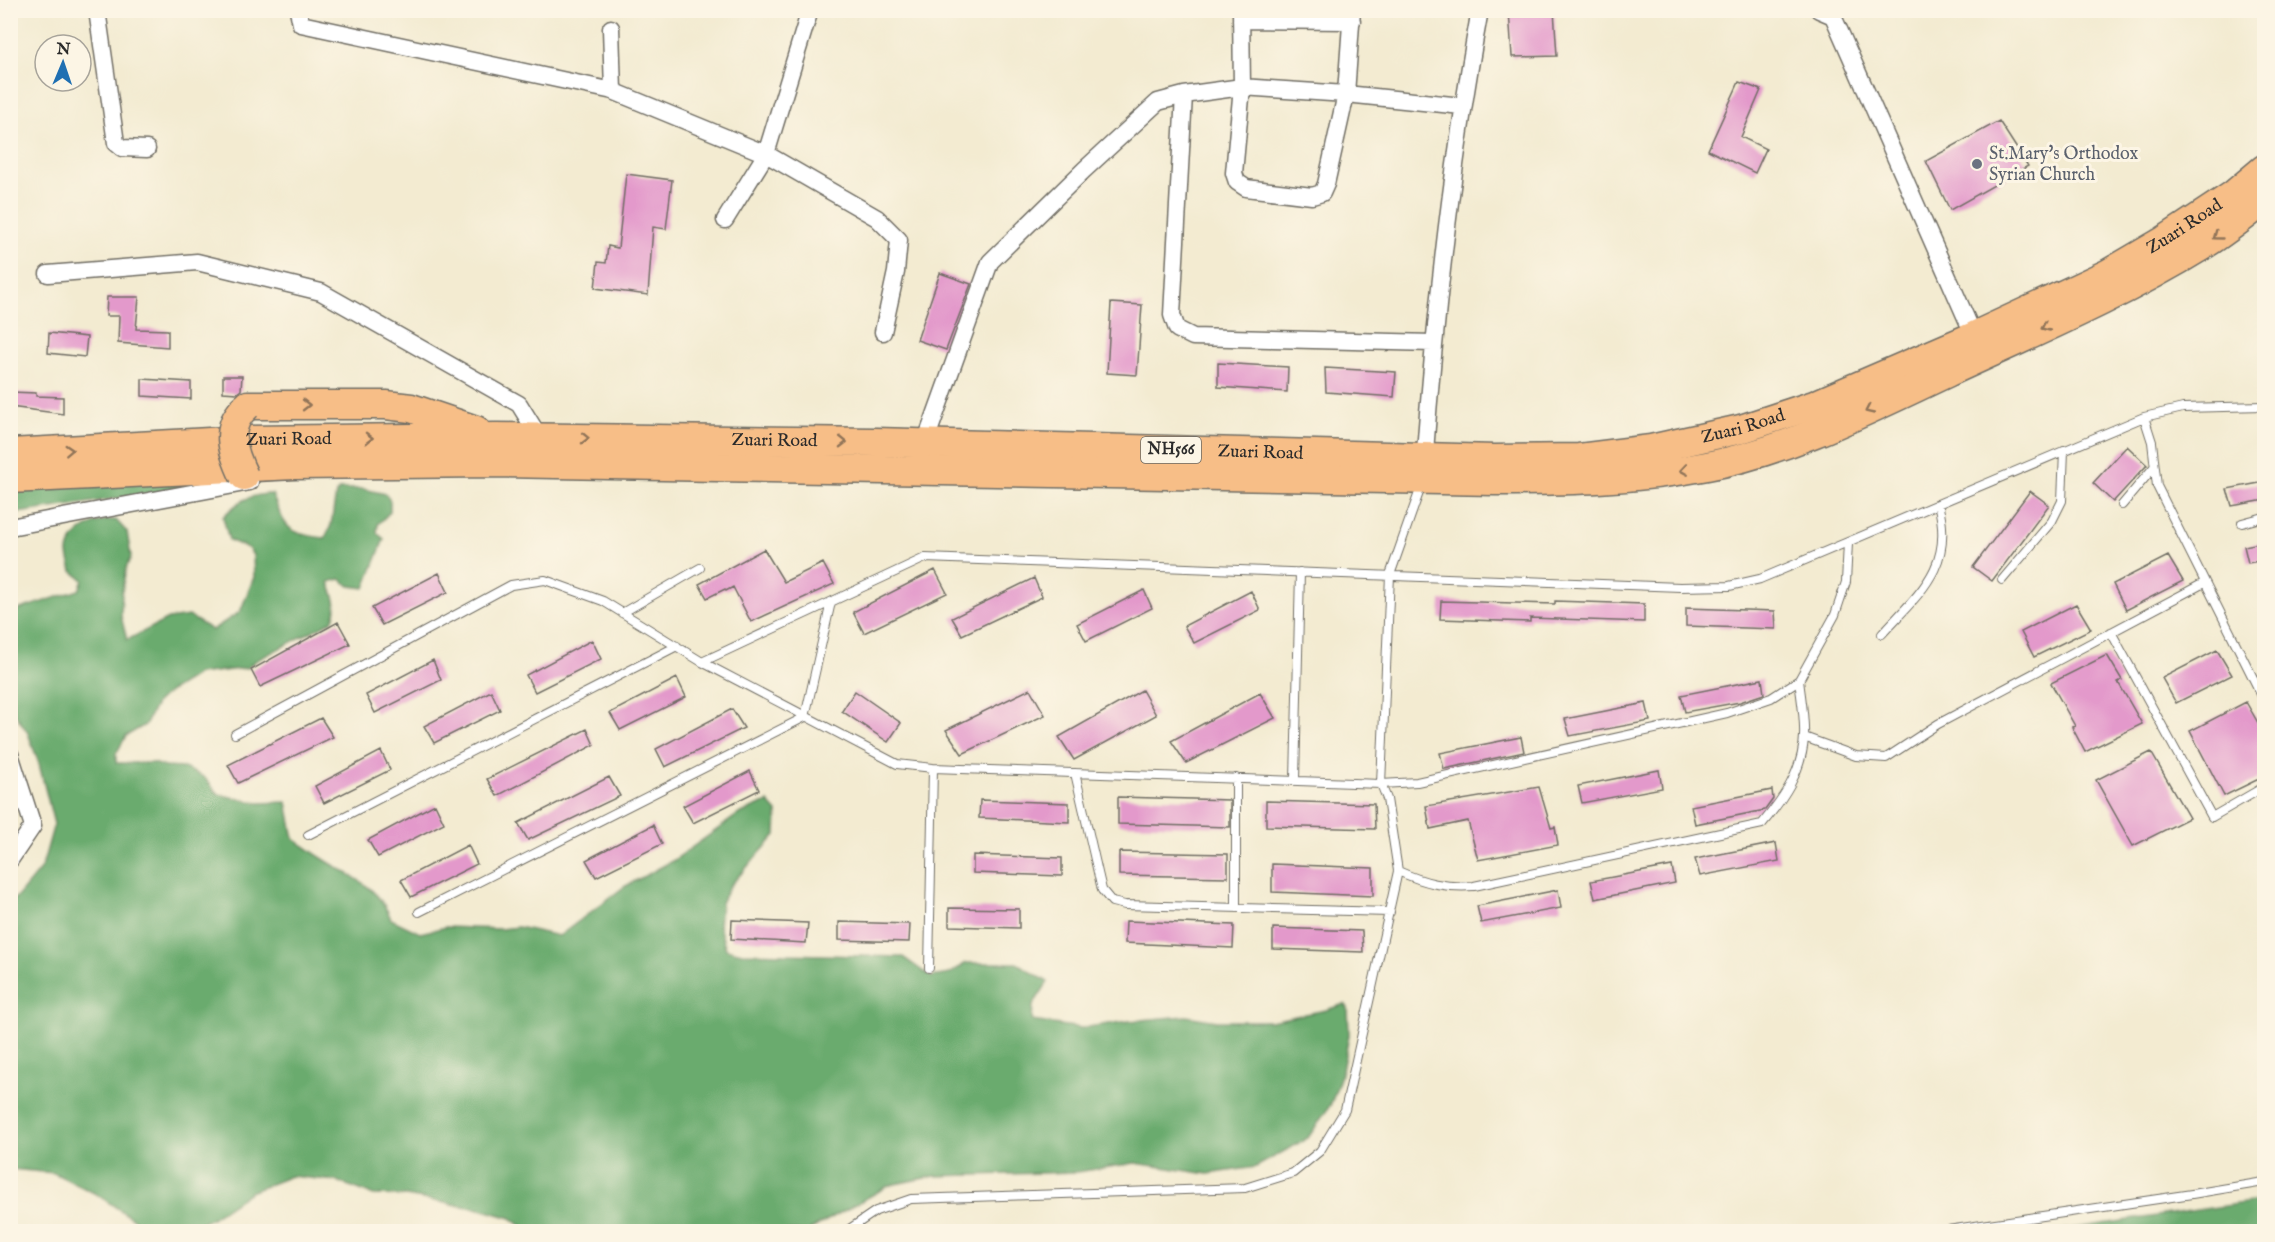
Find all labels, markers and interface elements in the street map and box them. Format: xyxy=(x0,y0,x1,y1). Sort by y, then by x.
north arrow xyxy=(33,33,93,93)
text: N xyxy=(55,40,71,60)
place label: St.Mary's Orthodox Syrian Church xyxy=(1989,143,2139,187)
marker: St.Mary's Orthodox Syrian Church xyxy=(1970,157,1984,171)
street label: Zuari Road xyxy=(2142,194,2227,260)
one-way arrow xyxy=(2213,229,2224,240)
one-way arrow xyxy=(2041,320,2052,332)
one-way arrow xyxy=(302,399,311,411)
one-way arrow xyxy=(1864,402,1875,414)
street label: Zuari Road xyxy=(1699,404,1788,449)
street label: Zuari Road xyxy=(246,427,332,452)
street label: Zuari Road xyxy=(732,429,818,453)
one-way arrow xyxy=(364,432,373,444)
one-way arrow xyxy=(580,432,589,445)
one-way arrow xyxy=(838,436,847,448)
road number: NH566 xyxy=(1141,437,1201,463)
street label: Zuari Road xyxy=(1217,440,1304,465)
one-way arrow xyxy=(64,444,73,457)
one-way arrow xyxy=(1679,463,1688,475)

